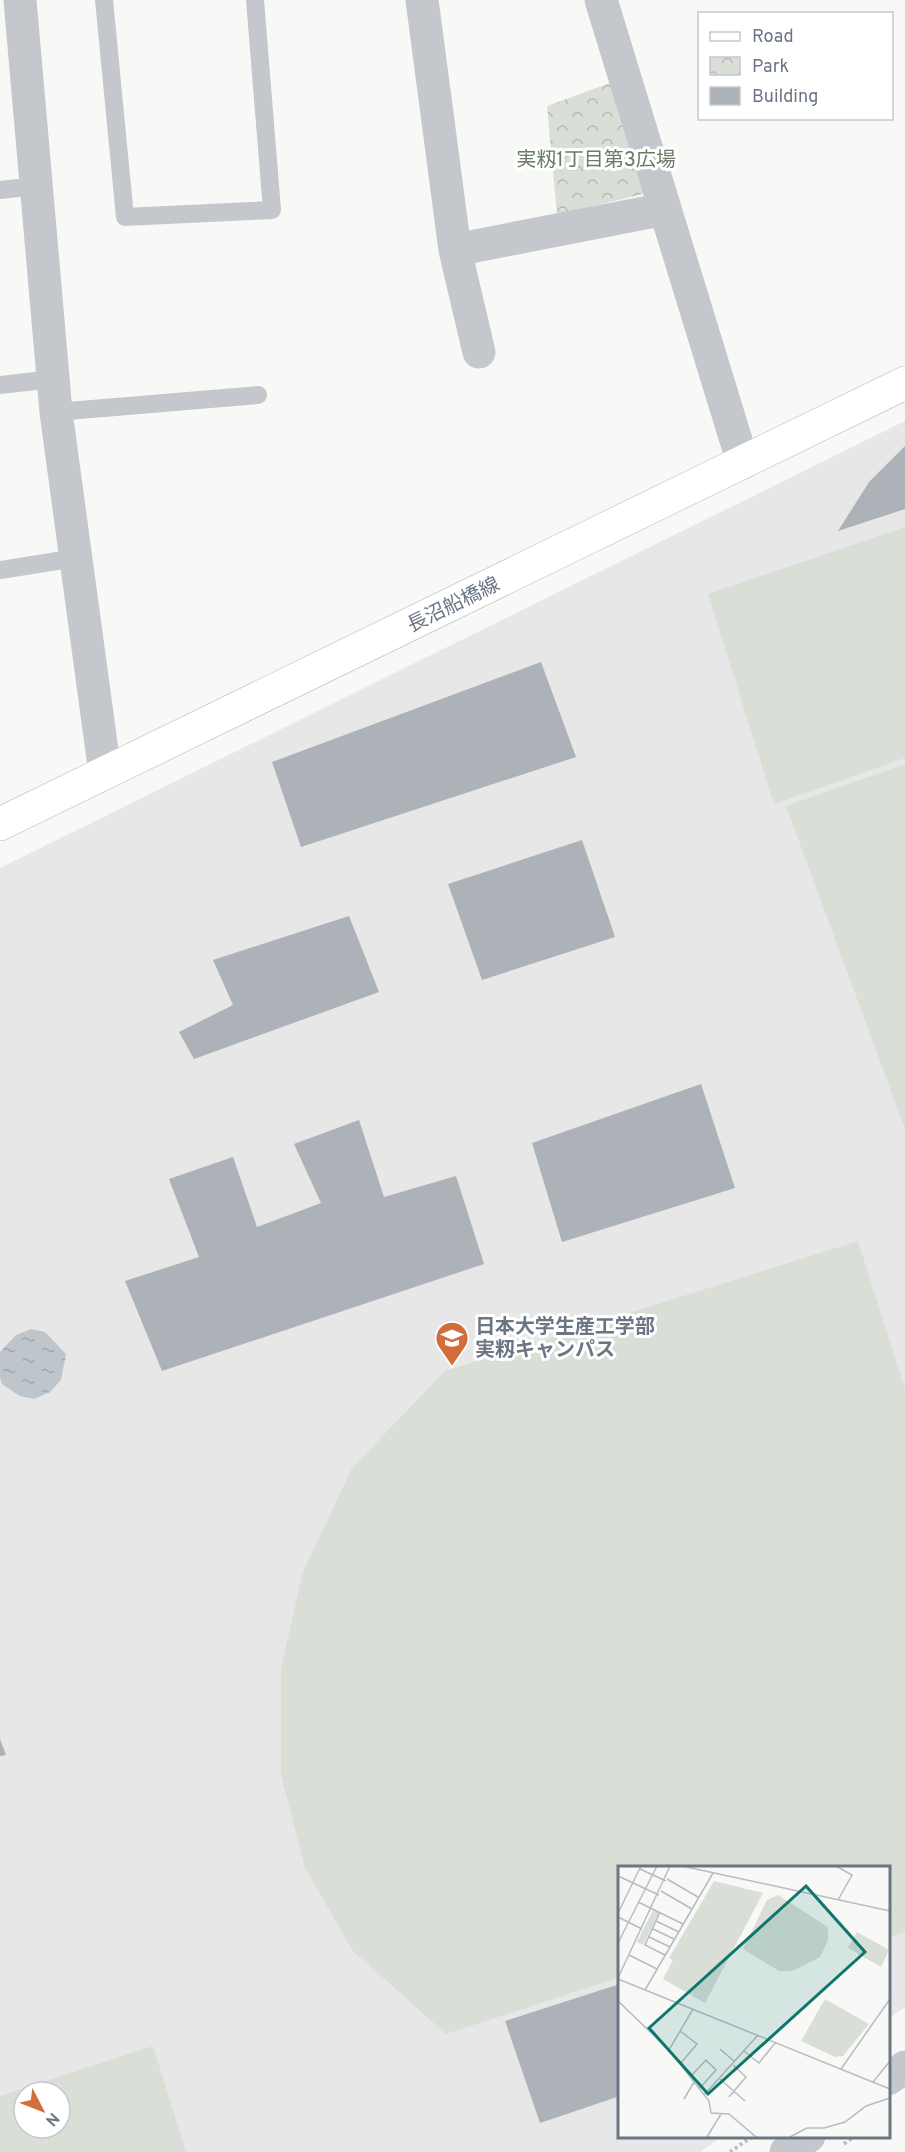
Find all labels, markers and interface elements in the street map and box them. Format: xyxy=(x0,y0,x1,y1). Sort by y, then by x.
legend xyxy=(698,12,893,120)
text: Road xyxy=(752,26,794,49)
text: Park xyxy=(752,56,789,79)
text: Building xyxy=(752,86,818,109)
park label: 実籾1丁目第3広場 xyxy=(516,148,676,174)
street label: 長沼船橋線 xyxy=(403,572,505,639)
place label: 日本大学生産工学部 実籾キャンパス xyxy=(475,1315,655,1364)
school or university icon: 日本大学生産工学部 実籾キャンパス xyxy=(434,1320,470,1367)
inset map xyxy=(618,1866,890,2137)
north arrow xyxy=(12,2080,72,2140)
text: N xyxy=(40,2108,63,2130)

